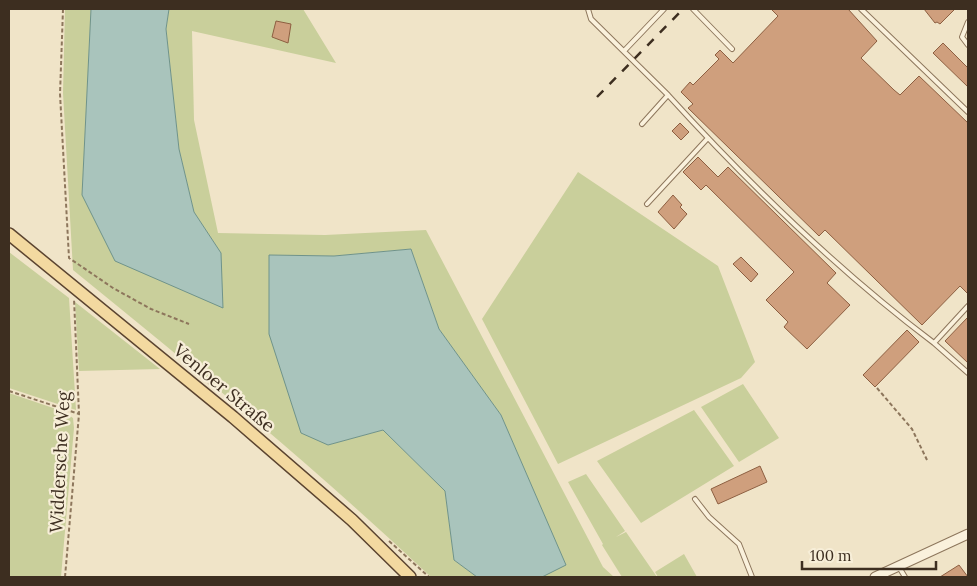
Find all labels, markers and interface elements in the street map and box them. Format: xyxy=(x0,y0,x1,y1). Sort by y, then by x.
street label: Venloer Straße xyxy=(168,338,280,437)
street label: Widdersche Weg xyxy=(44,390,75,533)
scale bar xyxy=(802,538,936,570)
text: 100 m xyxy=(810,546,851,565)

